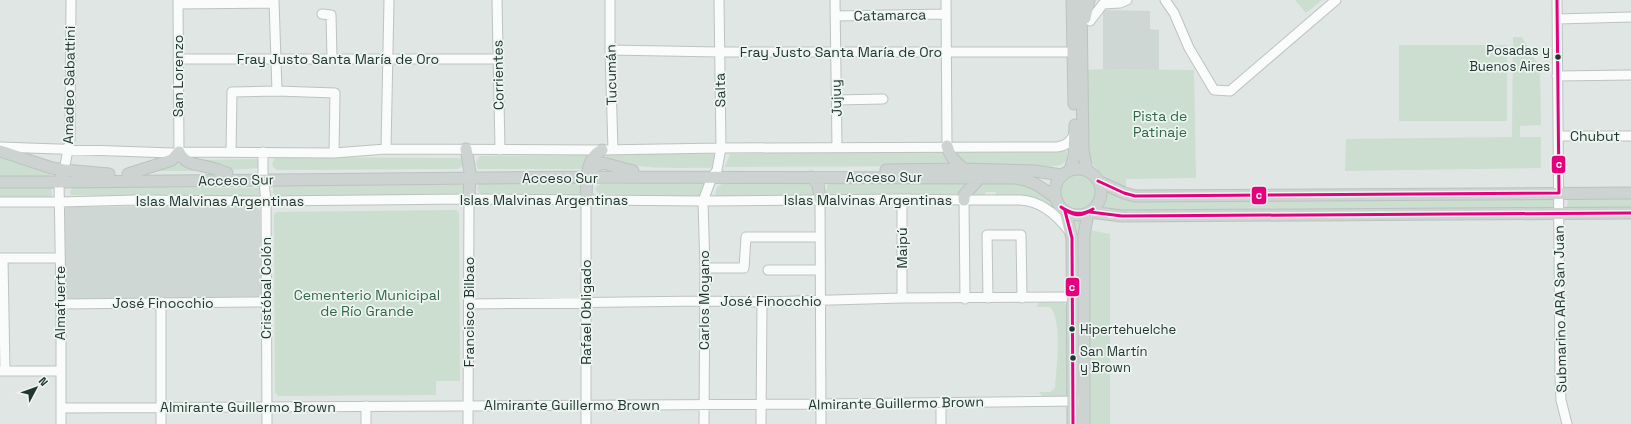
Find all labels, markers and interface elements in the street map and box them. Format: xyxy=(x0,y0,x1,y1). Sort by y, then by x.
street label: Catamarca xyxy=(854,5,926,25)
street label: Amadeo Sabattini xyxy=(59,26,79,144)
street label: San Lorenzo xyxy=(169,35,187,117)
street label: Corrientes xyxy=(488,40,508,110)
place label: Posadas y Buenos Aires xyxy=(1469,42,1550,75)
street label: Fray Justo Santa María de Oro xyxy=(740,43,942,61)
street label: Tucumán xyxy=(601,44,621,106)
street label: Fray Justo Santa María de Oro xyxy=(237,50,439,68)
marker: Posadas y Buenos Aires xyxy=(1553,52,1563,62)
street label: Salta xyxy=(711,73,729,107)
street label: Jujuy xyxy=(826,79,846,117)
park label: Pista de Patinaje xyxy=(1133,107,1187,141)
street label: Chubut xyxy=(1570,127,1620,145)
line badge: c xyxy=(1551,155,1566,174)
text: c xyxy=(1556,157,1563,171)
street label: Acceso Sur xyxy=(846,168,922,186)
street label: Acceso Sur xyxy=(522,169,598,187)
street label: Acceso Sur xyxy=(198,170,274,190)
line badge: c xyxy=(1251,186,1267,205)
text: c xyxy=(1256,188,1263,202)
street label: Islas Malvinas Argentinas xyxy=(460,191,628,209)
street label: Islas Malvinas Argentinas xyxy=(784,191,952,209)
street label: Islas Malvinas Argentinas xyxy=(136,192,304,210)
street label: Submarino ARA San Juan xyxy=(1550,225,1570,393)
street label: Maipú xyxy=(893,227,911,269)
street label: Cristóbal Colón xyxy=(257,237,275,339)
street label: Carlos Moyano xyxy=(695,250,713,350)
street label: Francisco Bilbao xyxy=(460,257,478,367)
street label: Rafael Obligado xyxy=(577,259,595,365)
street label: Almafuerte xyxy=(51,266,69,340)
line badge: c xyxy=(1065,277,1080,297)
text: c xyxy=(1069,280,1076,294)
park label: Cementerio Municipal de Río Grande xyxy=(294,286,440,320)
street label: José Finocchio xyxy=(720,292,822,310)
street label: José Finocchio xyxy=(112,294,214,312)
place label: Hipertehuelche xyxy=(1080,321,1176,338)
marker: Hipertehuelche xyxy=(1067,324,1077,334)
place label: San Martín y Brown xyxy=(1080,343,1148,376)
marker: San Martín y Brown xyxy=(1068,353,1078,363)
north arrow xyxy=(16,368,56,408)
text: N xyxy=(36,374,51,389)
street label: Almirante Guillermo Brown xyxy=(808,392,984,414)
street label: Almirante Guillermo Brown xyxy=(484,396,660,414)
street label: Almirante Guillermo Brown xyxy=(160,398,336,416)

